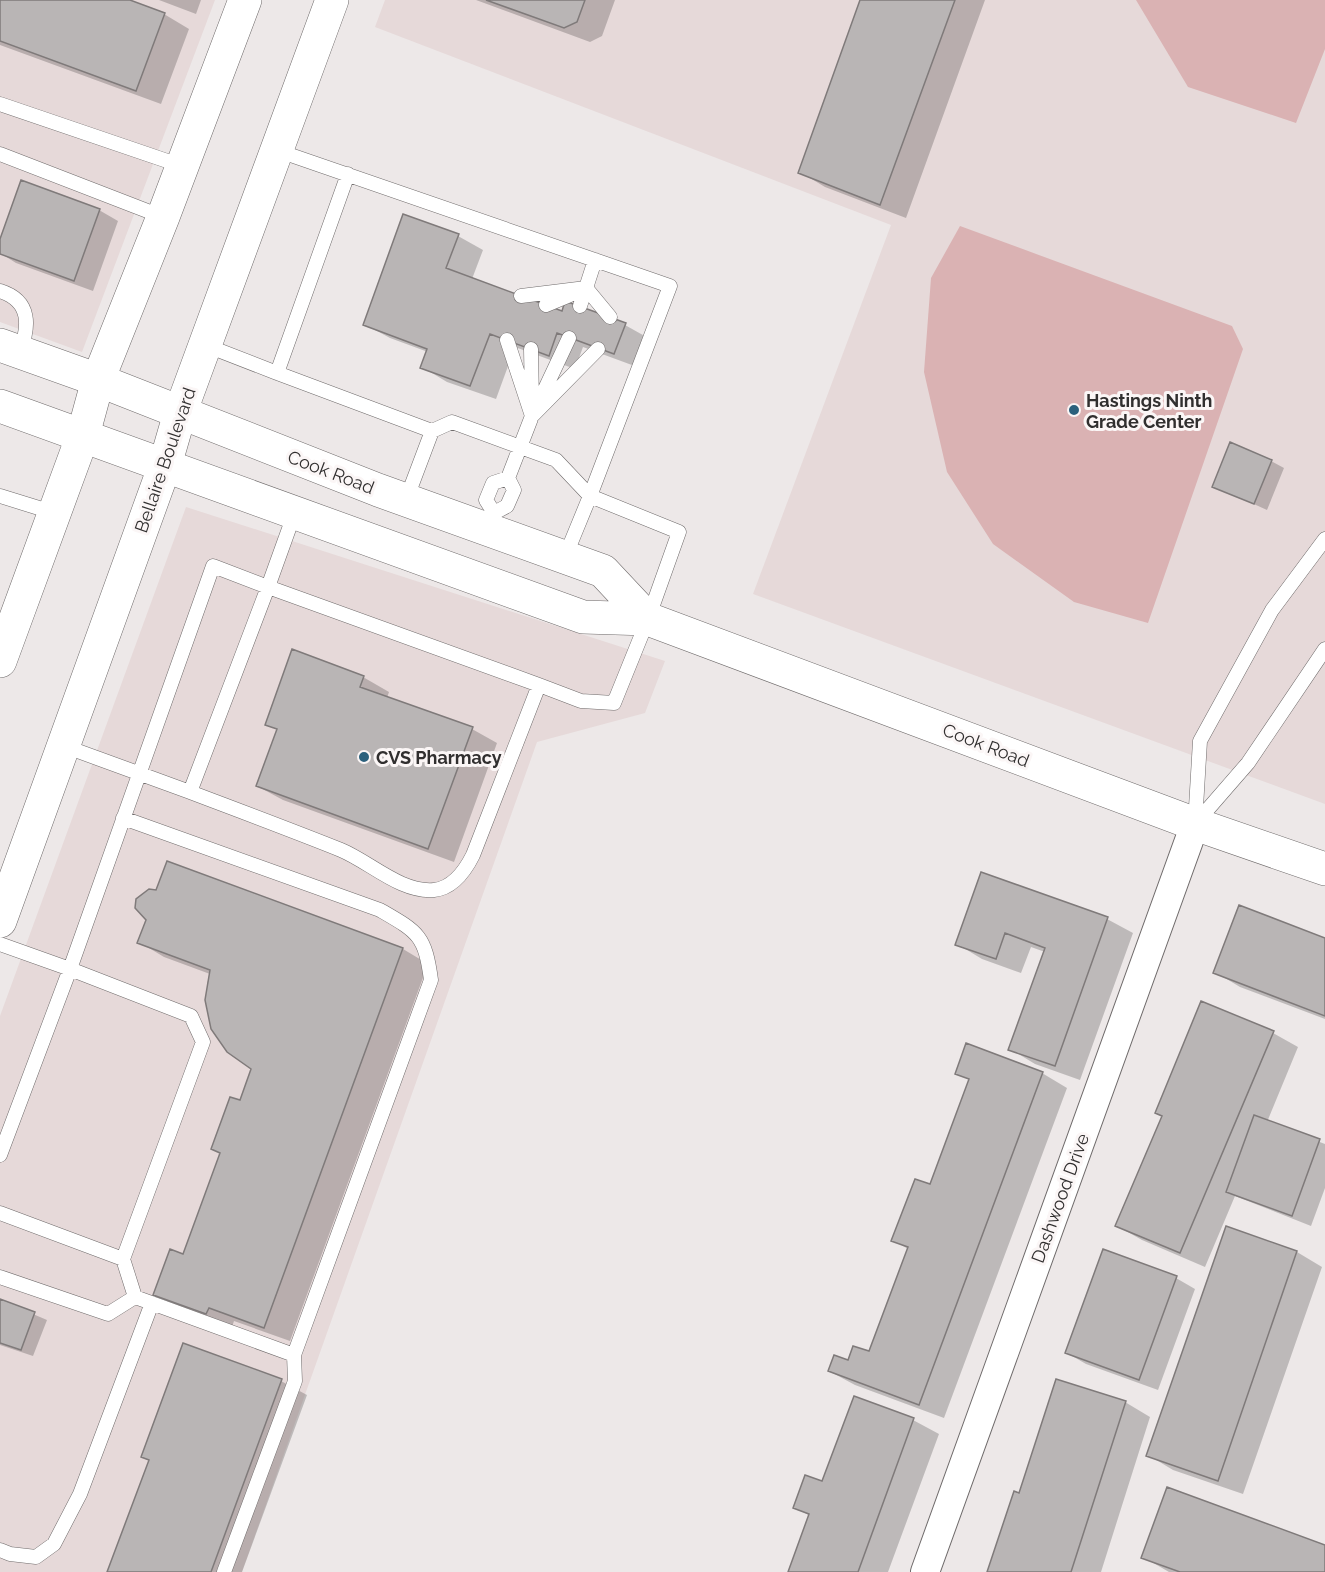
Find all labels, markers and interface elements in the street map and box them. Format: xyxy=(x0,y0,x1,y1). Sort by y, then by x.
street label: Bellaire Boulevard xyxy=(130,385,200,535)
place label: Hastings Ninth Grade Center xyxy=(1086,390,1212,432)
marker: Hastings Ninth Grade Center xyxy=(1067,403,1081,417)
street label: Cook Road xyxy=(285,446,377,498)
street label: Cook Road xyxy=(940,719,1032,771)
place label: CVS Pharmacy xyxy=(376,747,502,768)
marker: CVS Pharmacy xyxy=(357,750,371,764)
street label: Dashwood Drive xyxy=(1027,1130,1093,1266)

